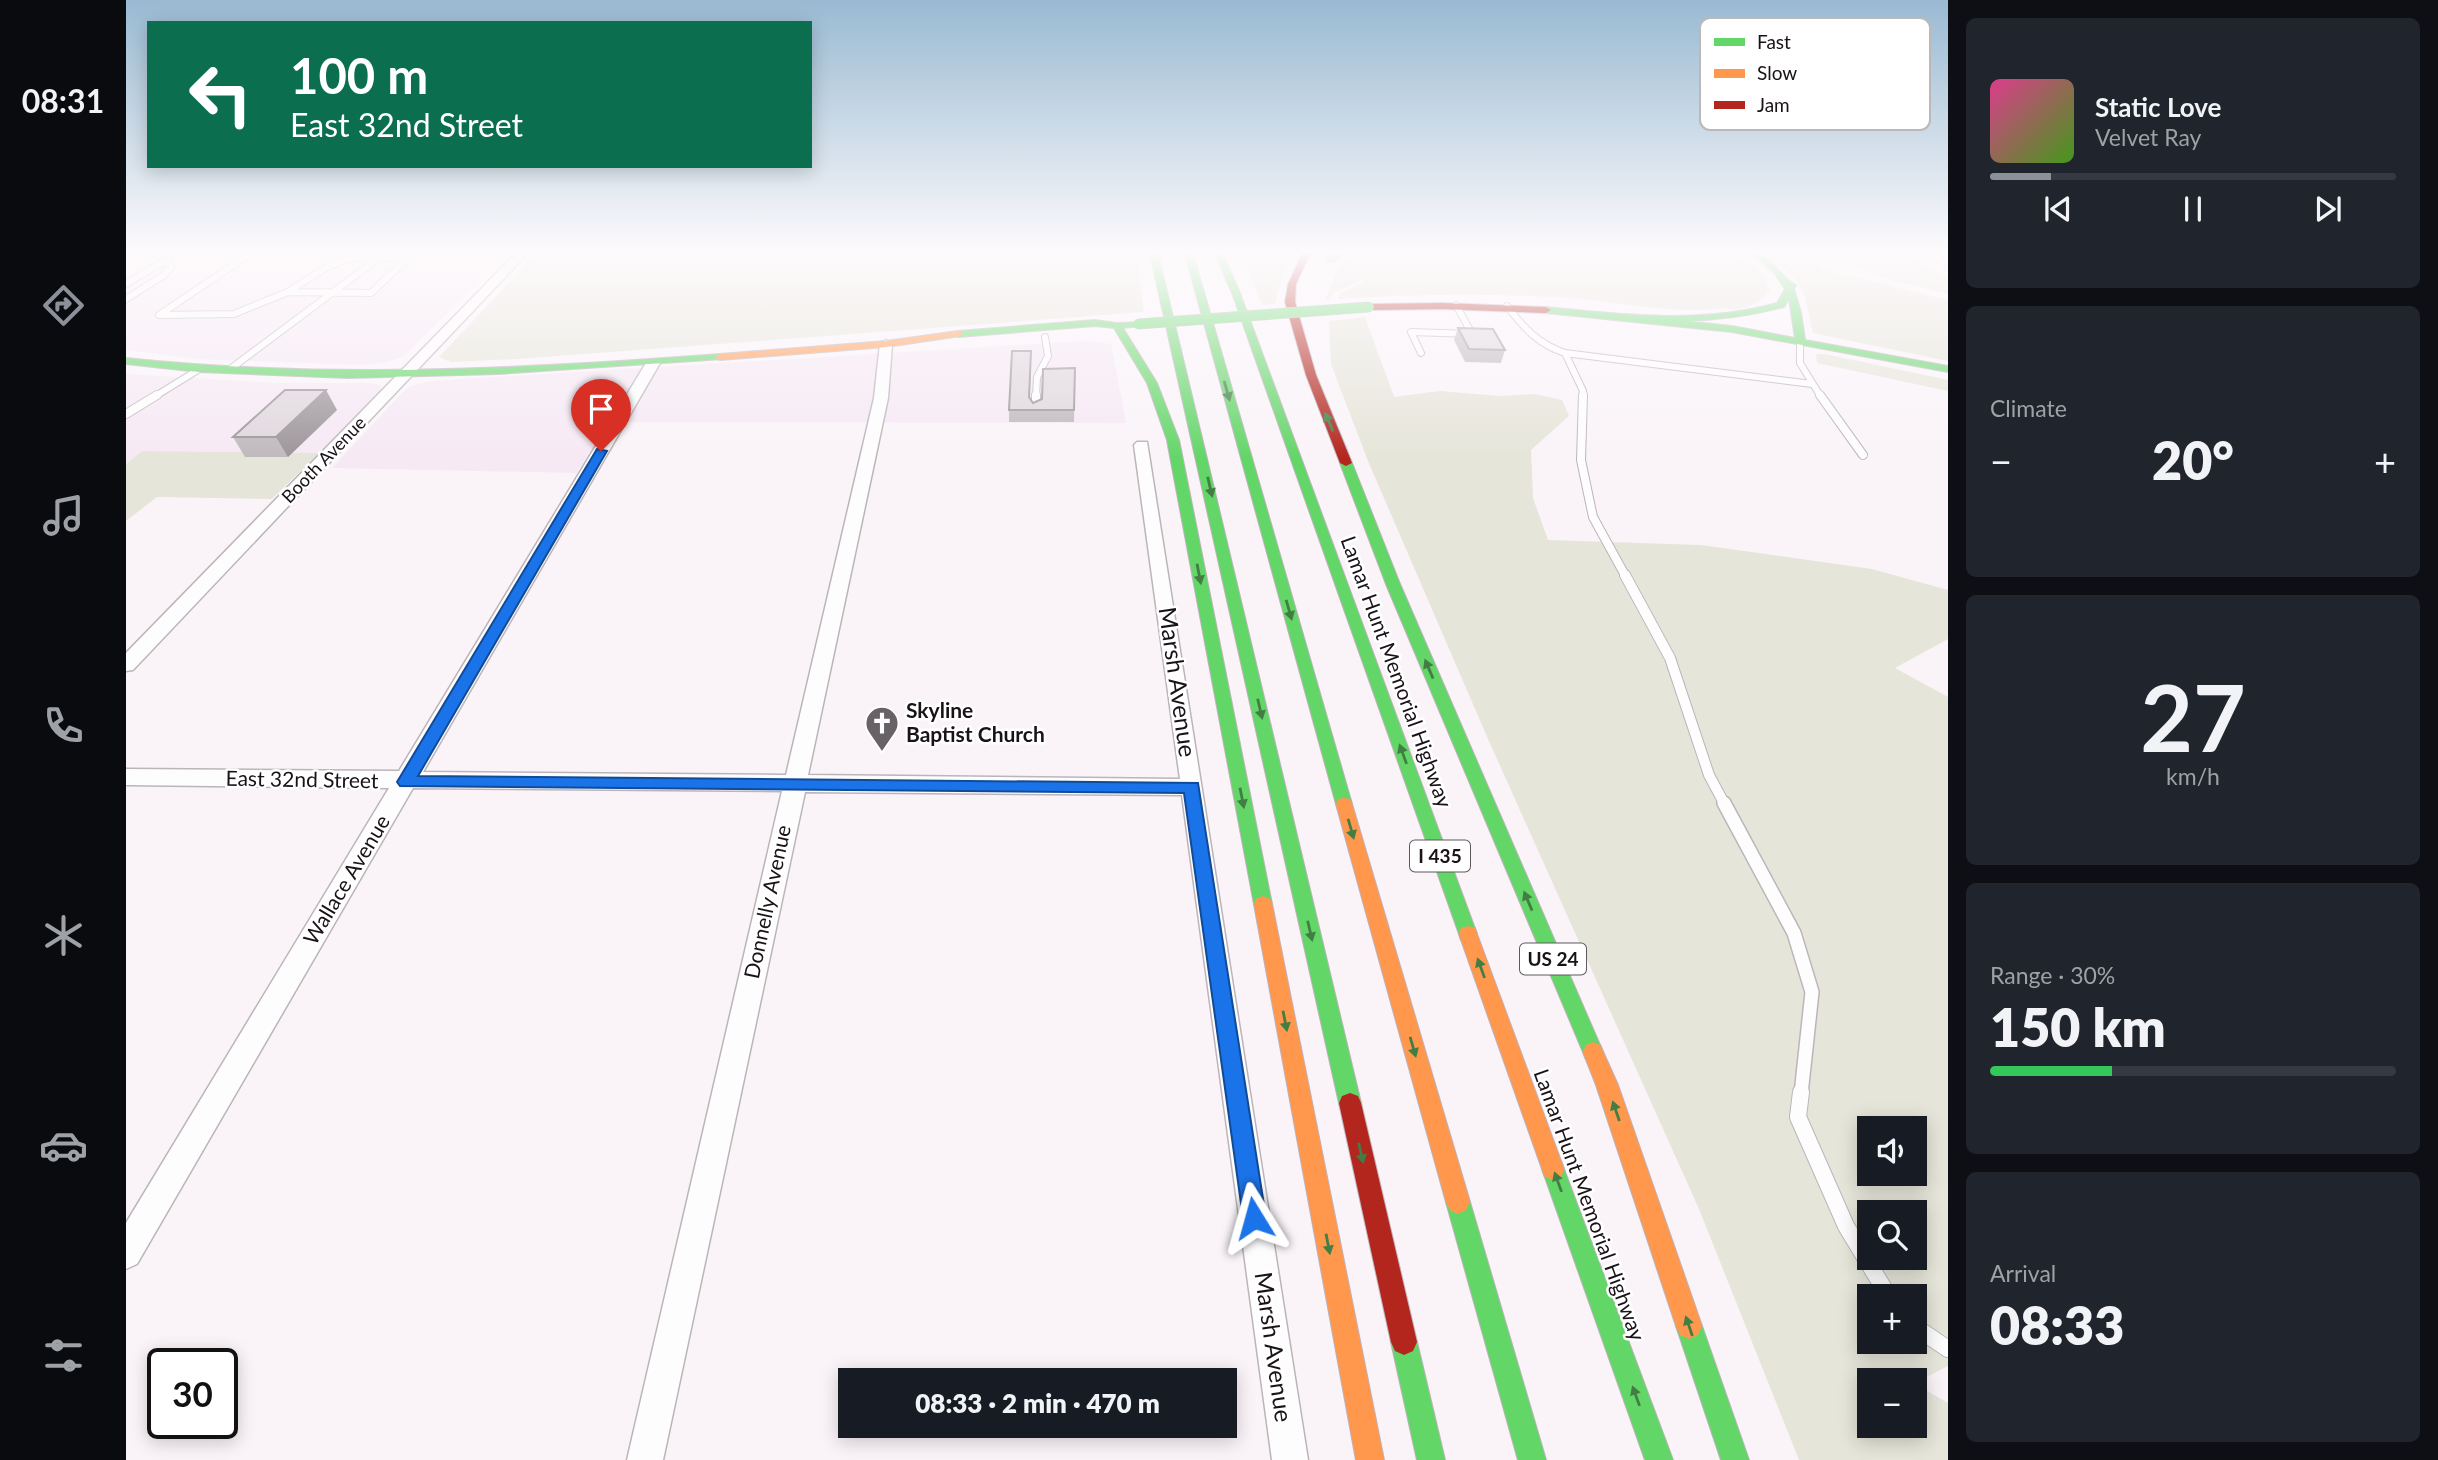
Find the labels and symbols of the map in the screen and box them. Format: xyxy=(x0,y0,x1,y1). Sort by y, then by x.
legend xyxy=(1700,18,1930,130)
text: Fast xyxy=(1757,30,1791,53)
text: Slow xyxy=(1757,61,1797,84)
text: Jam xyxy=(1757,93,1790,116)
pin xyxy=(571,379,631,451)
one-way arrow xyxy=(1222,380,1233,402)
street label: Booth Avenue xyxy=(277,411,370,507)
one-way arrow xyxy=(1323,411,1334,432)
one-way arrow xyxy=(1204,476,1215,498)
street label: Lamar Hunt Memorial Highway xyxy=(1337,532,1458,811)
one-way arrow xyxy=(1194,563,1205,585)
one-way arrow xyxy=(1284,599,1294,620)
street label: Marsh Avenue xyxy=(1154,605,1203,759)
one-way arrow xyxy=(1423,658,1434,679)
place label: Skyline Baptist Church xyxy=(906,697,1045,746)
one-way arrow xyxy=(1255,698,1266,720)
church icon: Skyline Baptist Church xyxy=(863,704,901,753)
one-way arrow xyxy=(1397,744,1408,765)
street label: East 32nd Street xyxy=(225,765,379,792)
one-way arrow xyxy=(1237,787,1248,809)
street label: Wallace Avenue xyxy=(297,810,394,948)
one-way arrow xyxy=(1346,818,1356,839)
street label: Donnelly Avenue xyxy=(738,822,795,981)
road number: I 435 xyxy=(1410,841,1470,872)
one-way arrow xyxy=(1522,890,1533,911)
one-way arrow xyxy=(1305,920,1316,942)
road number: US 24 xyxy=(1520,944,1586,974)
one-way arrow xyxy=(1475,958,1486,979)
one-way arrow xyxy=(1280,1010,1291,1032)
one-way arrow xyxy=(1409,1037,1419,1058)
street label: Lamar Hunt Memorial Highway xyxy=(1530,1065,1651,1344)
one-way arrow xyxy=(1610,1100,1621,1121)
one-way arrow xyxy=(1355,1142,1366,1164)
one-way arrow xyxy=(1553,1171,1564,1192)
position arrow xyxy=(1217,1181,1291,1255)
one-way arrow xyxy=(1323,1233,1334,1255)
street label: Marsh Avenue xyxy=(1250,1270,1299,1424)
one-way arrow xyxy=(1683,1315,1694,1336)
speed limit sign: 30 xyxy=(147,1348,238,1439)
one-way arrow xyxy=(1630,1385,1641,1406)

